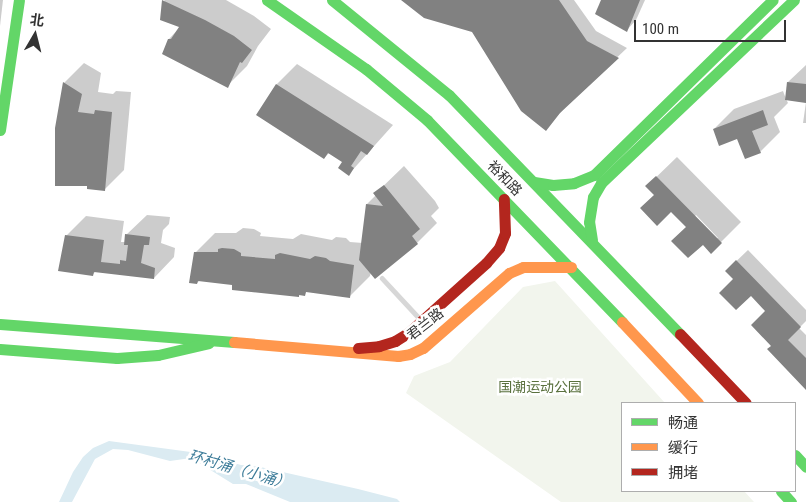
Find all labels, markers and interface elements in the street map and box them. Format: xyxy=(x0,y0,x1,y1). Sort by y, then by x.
north arrow xyxy=(10,10,60,60)
scale bar xyxy=(636,10,788,42)
text: 北 xyxy=(29,11,45,29)
text: 100 m xyxy=(642,20,679,38)
street label: 裕和路 xyxy=(484,157,526,199)
street label: 君兰路 xyxy=(403,304,447,344)
park label: 国潮运动公园 xyxy=(498,379,582,395)
legend xyxy=(621,402,796,492)
text: 畅通 xyxy=(668,414,698,432)
text: 缓行 xyxy=(668,439,698,457)
water label: 环村涌（小涌） xyxy=(186,447,292,493)
text: 拥堵 xyxy=(668,464,698,482)

